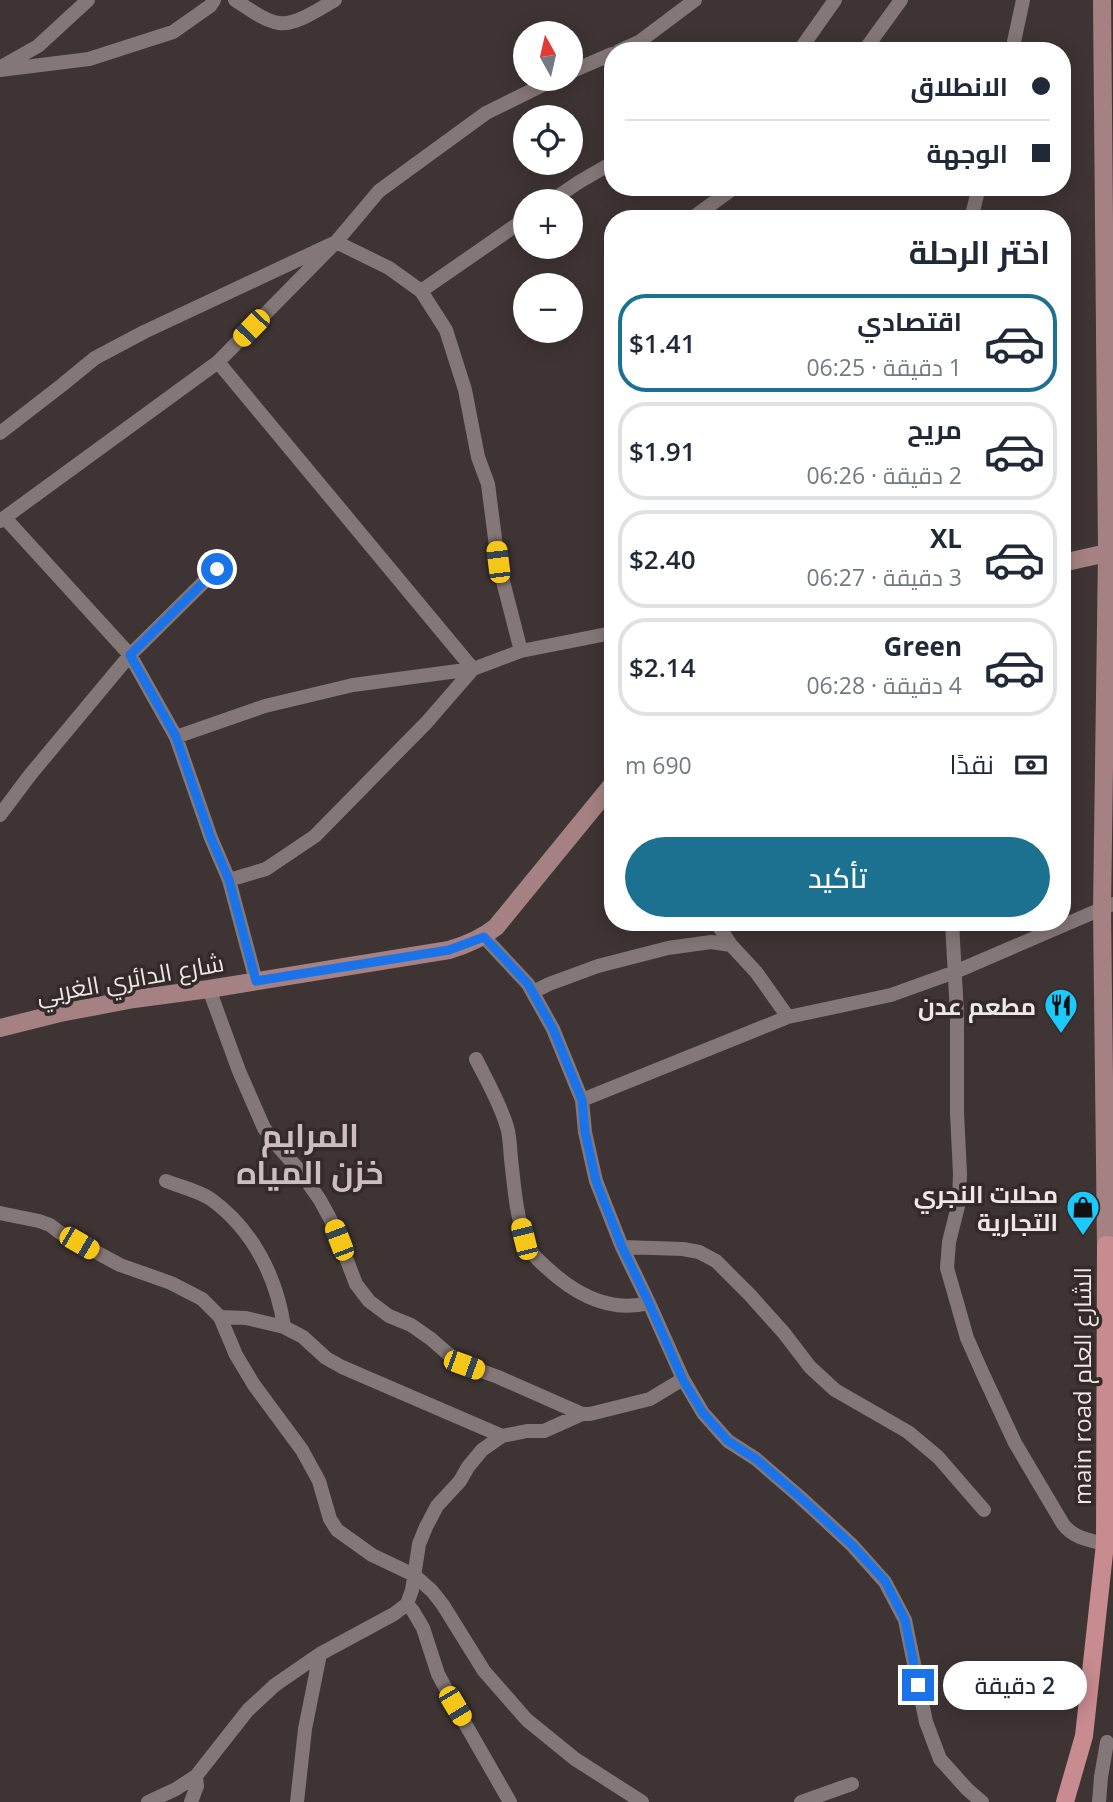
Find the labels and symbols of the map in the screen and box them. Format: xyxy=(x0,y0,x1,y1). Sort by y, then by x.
north arrow xyxy=(513,21,583,91)
car xyxy=(229,306,274,350)
car xyxy=(486,540,511,584)
route start xyxy=(201,553,233,585)
street label: شارع الدائري الغربي xyxy=(34,945,227,1015)
restaurant icon: مطعم عدن xyxy=(1042,986,1080,1035)
place label: مطعم عدن xyxy=(918,989,1036,1023)
district label: المرايم خزن المياه xyxy=(236,1113,384,1193)
place label: محلات النجري التجارية xyxy=(914,1177,1058,1238)
shop icon: محلات النجري التجارية xyxy=(1064,1188,1102,1237)
car xyxy=(509,1216,540,1262)
car xyxy=(322,1217,357,1263)
car xyxy=(56,1223,103,1263)
street label: main road الشارع العام xyxy=(1065,1267,1099,1505)
car xyxy=(441,1348,488,1382)
callout: 2 دقيقة xyxy=(942,1660,1086,1710)
route end xyxy=(902,1669,934,1701)
car xyxy=(436,1683,475,1729)

